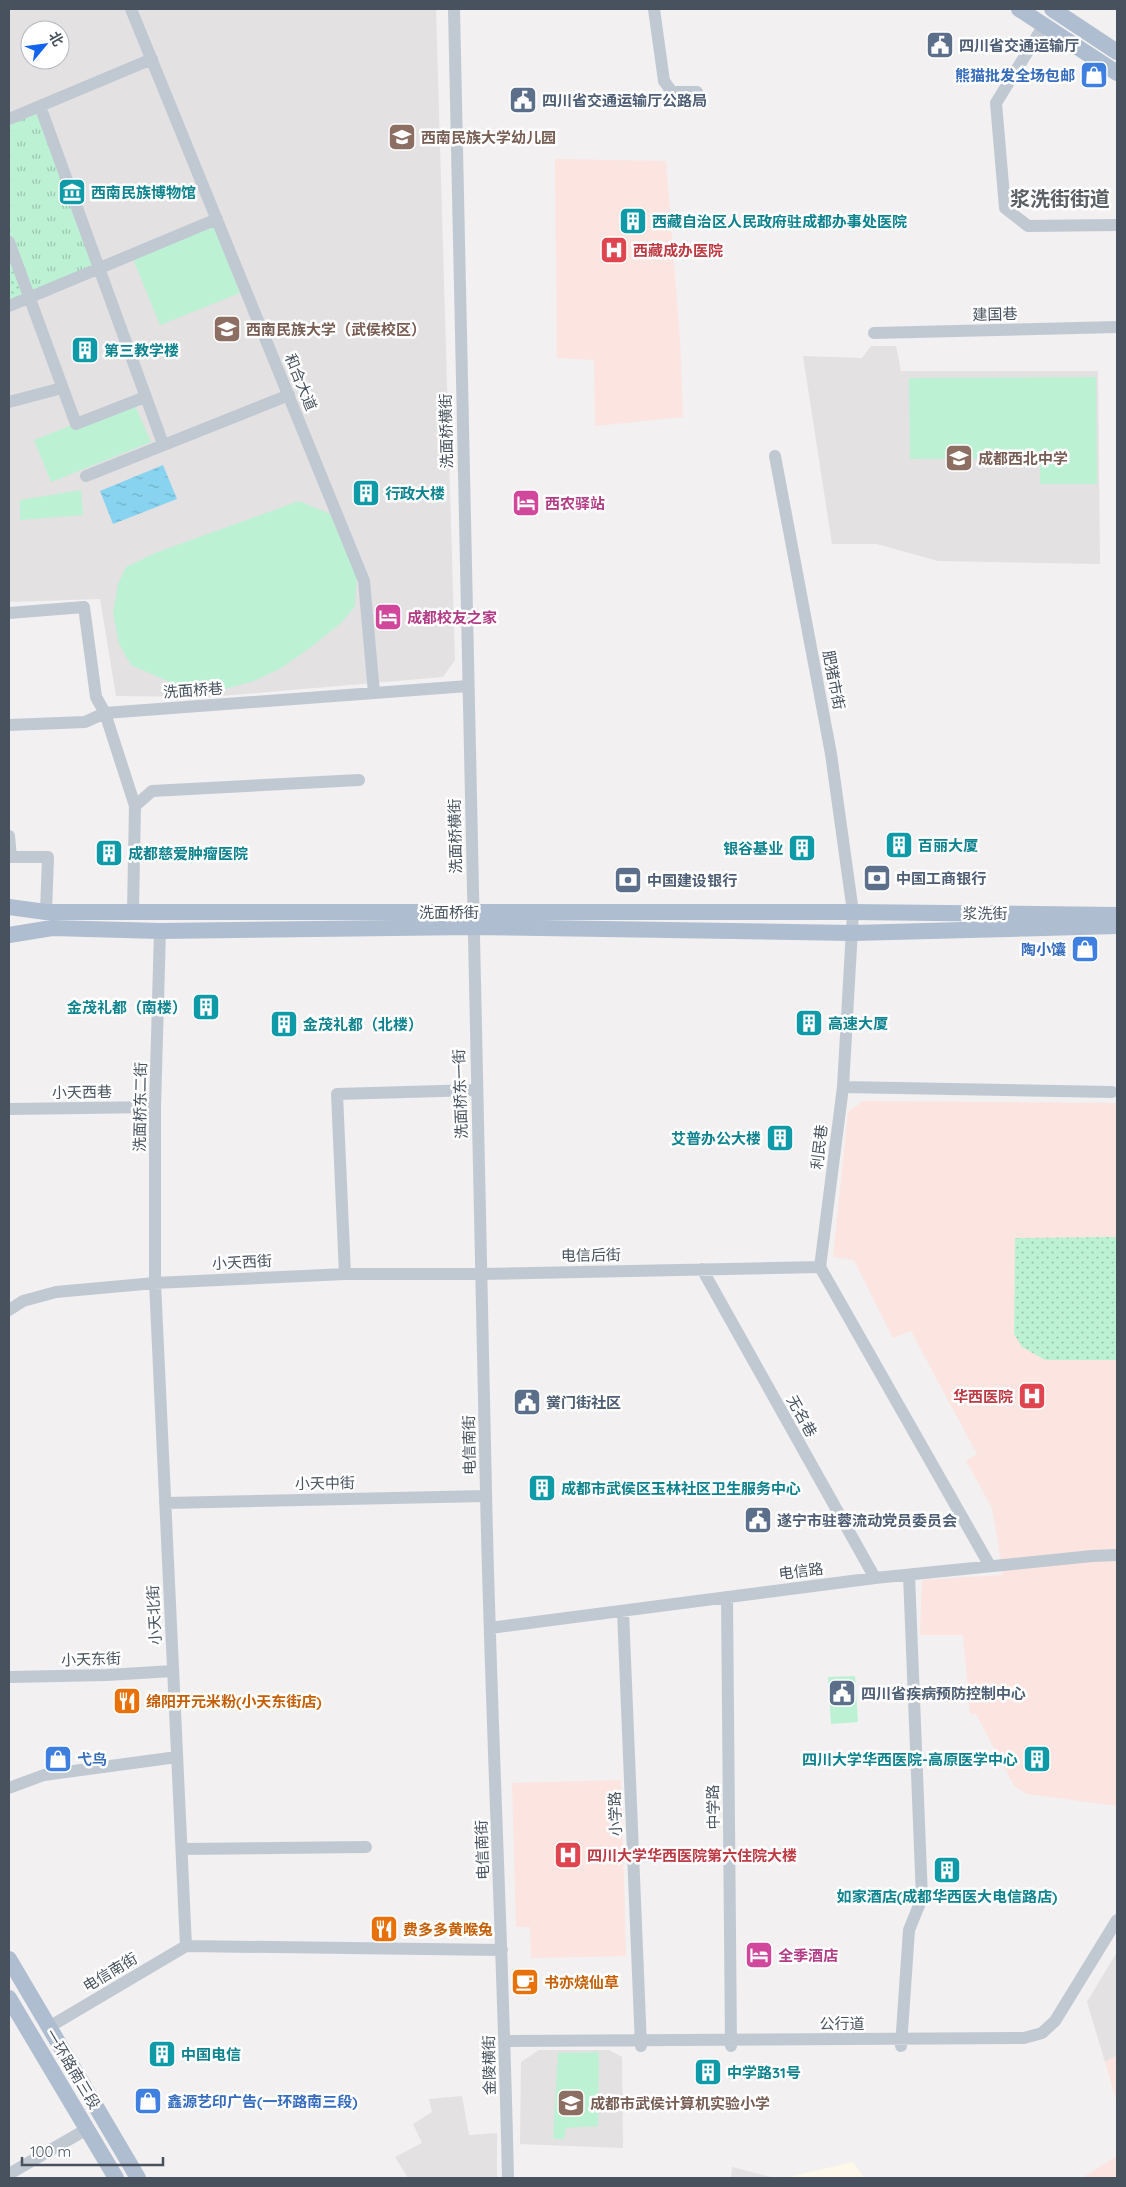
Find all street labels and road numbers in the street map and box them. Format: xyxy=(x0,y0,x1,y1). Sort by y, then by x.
street label: 建国巷 xyxy=(972,304,1018,324)
street label: 和合大道 xyxy=(281,351,321,413)
street label: 洗面桥横街 xyxy=(436,393,456,469)
street label: 肥猪市街 xyxy=(819,649,849,711)
street label: 洗面桥巷 xyxy=(162,678,224,702)
street label: 洗面桥横街 xyxy=(445,798,465,874)
street label: 洗面桥街 xyxy=(419,903,479,922)
street label: 浆洗街 xyxy=(962,904,1008,923)
street label: 洗面桥东一街 xyxy=(449,1049,471,1139)
street label: 洗面桥东二街 xyxy=(130,1062,150,1152)
street label: 小天西巷 xyxy=(52,1082,112,1102)
street label: 利民巷 xyxy=(807,1124,831,1170)
street label: 电信后街 xyxy=(561,1245,621,1265)
street label: 小天西街 xyxy=(212,1251,272,1273)
street label: 无名巷 xyxy=(783,1392,821,1440)
street label: 电信南街 xyxy=(459,1415,479,1475)
street label: 小天中街 xyxy=(295,1473,355,1493)
street label: 电信路 xyxy=(778,1559,824,1583)
street label: 小天北街 xyxy=(143,1585,165,1645)
street label: 小天东街 xyxy=(61,1648,121,1670)
street label: 中学路 xyxy=(703,1784,723,1830)
street label: 小学路 xyxy=(605,1791,625,1837)
street label: 电信南街 xyxy=(471,1820,493,1880)
street label: 电信南街 xyxy=(79,1948,141,1996)
street label: 公行道 xyxy=(819,2014,865,2033)
street label: 一环路南三段 xyxy=(42,2026,104,2112)
street label: 金陵横街 xyxy=(479,2035,499,2095)

